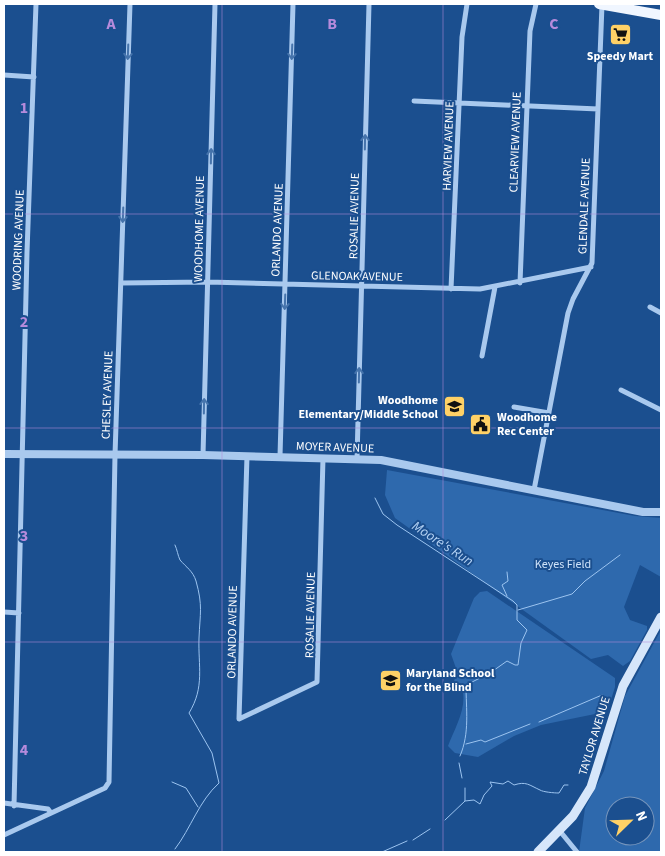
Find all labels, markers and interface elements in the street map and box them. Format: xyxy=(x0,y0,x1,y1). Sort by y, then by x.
text: A xyxy=(105,13,116,35)
text: B xyxy=(327,13,337,35)
text: C xyxy=(549,13,559,35)
supermarket icon: Speedy Mart xyxy=(608,23,632,47)
one-way arrow xyxy=(124,44,133,60)
one-way arrow xyxy=(287,44,296,60)
place label: Speedy Mart xyxy=(587,48,654,65)
street label: CLEARVIEW AVENUE xyxy=(505,91,526,193)
text: 1 xyxy=(20,97,28,119)
street label: HARVIEW AVENUE xyxy=(438,101,459,191)
one-way arrow xyxy=(361,135,370,151)
one-way arrow xyxy=(206,148,216,164)
street label: GLENDALE AVENUE xyxy=(574,158,595,254)
street label: ROSALIE AVENUE xyxy=(345,173,364,259)
street label: WOODHOME AVENUE xyxy=(190,176,209,282)
street label: ORLANDO AVENUE xyxy=(267,183,288,277)
street label: WOODRING AVENUE xyxy=(8,189,29,291)
one-way arrow xyxy=(118,206,128,223)
street label: GLENOAK AVENUE xyxy=(311,267,403,286)
one-way arrow xyxy=(280,294,289,310)
text: 2 xyxy=(20,311,28,333)
street label: CHESLEY AVENUE xyxy=(97,351,118,439)
one-way arrow xyxy=(355,367,364,383)
place label: Woodhome Elementary/Middle School xyxy=(298,392,439,423)
school or university icon: Woodhome Elementary/Middle School xyxy=(442,395,466,419)
one-way arrow xyxy=(200,398,209,414)
place label: Woodhome Rec Center xyxy=(497,409,557,440)
public building icon: Woodhome Rec Center xyxy=(469,412,493,436)
street label: MOYER AVENUE xyxy=(296,438,374,457)
water label: Moore's Run xyxy=(408,517,477,571)
text: 3 xyxy=(20,525,28,547)
park label: Keyes Field xyxy=(535,556,591,573)
street label: ROSALIE AVENUE xyxy=(301,572,320,658)
street label: ORLANDO AVENUE xyxy=(223,585,242,679)
place label: Maryland School for the Blind xyxy=(406,665,495,696)
school or university icon: Maryland School for the Blind xyxy=(378,668,402,692)
street label: TAYLOR AVENUE xyxy=(574,695,615,778)
text: 4 xyxy=(20,739,29,761)
north arrow xyxy=(605,796,655,846)
text: N xyxy=(630,808,652,825)

